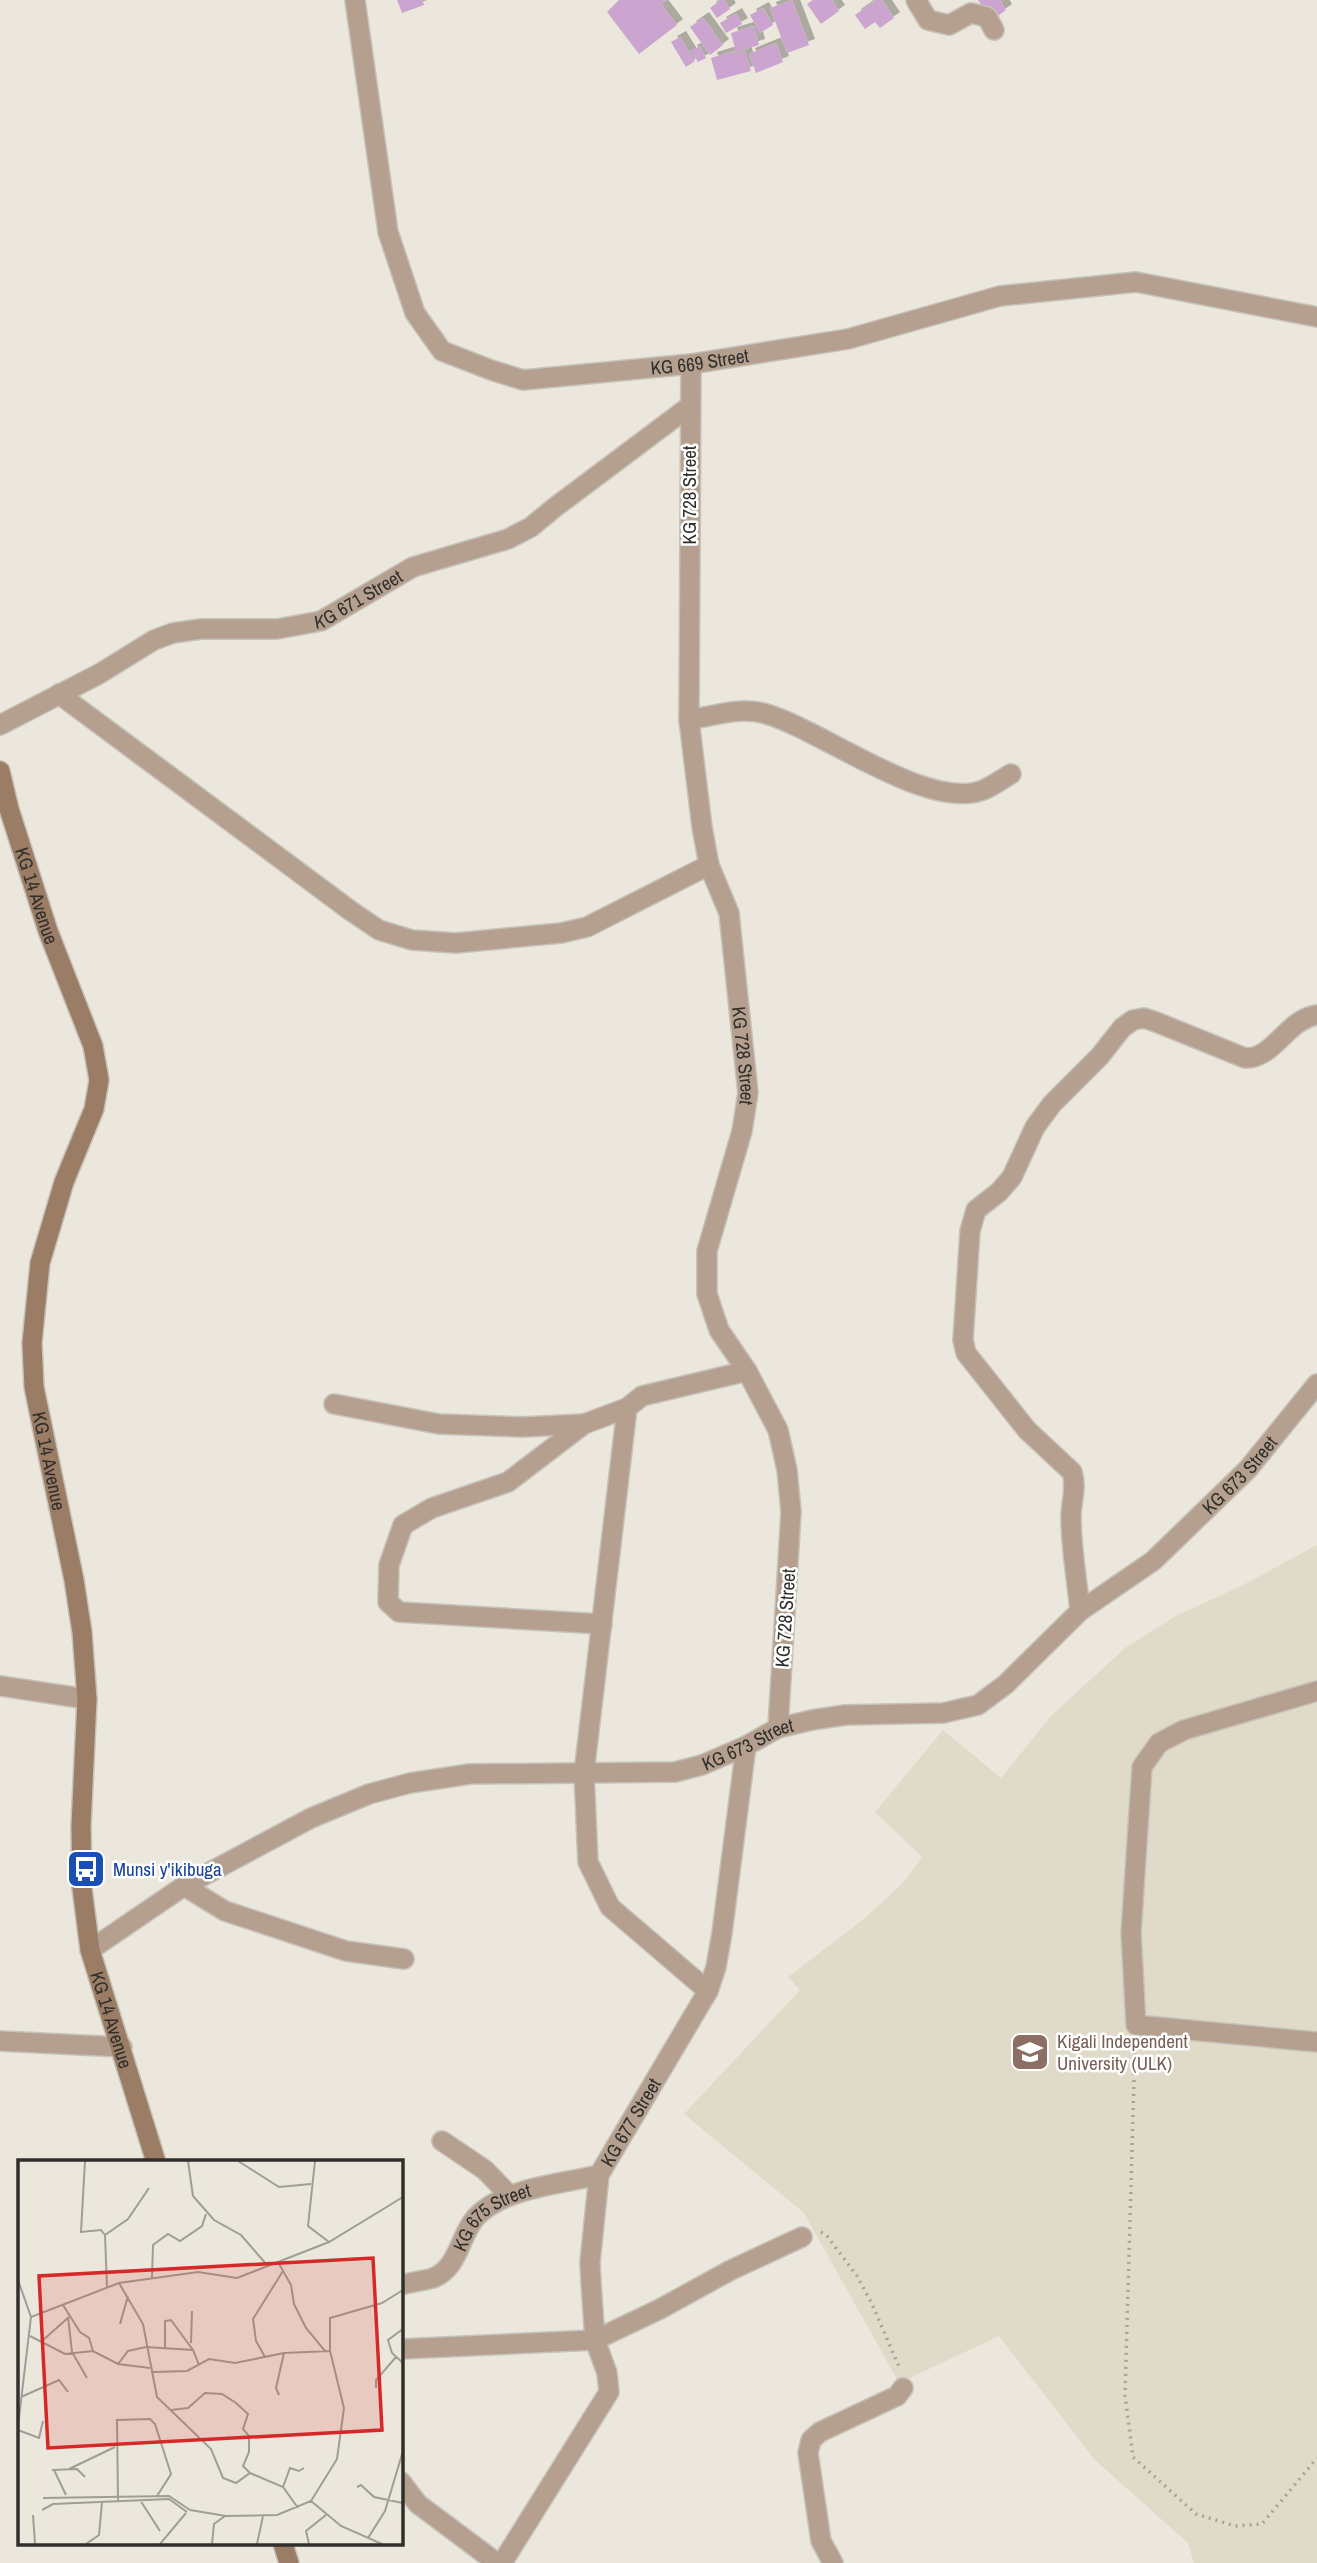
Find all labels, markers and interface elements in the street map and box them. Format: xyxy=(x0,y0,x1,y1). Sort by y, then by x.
street label: KG 669 Street xyxy=(649,342,751,381)
street label: KG 728 Street xyxy=(676,445,702,544)
street label: KG 671 Street xyxy=(312,563,408,635)
street label: KG 14 Avenue xyxy=(9,844,65,948)
street label: KG 728 Street xyxy=(726,1005,761,1108)
street label: KG 14 Avenue xyxy=(26,1409,72,1513)
street label: KG 673 Street xyxy=(1196,1430,1283,1520)
street label: KG 728 Street xyxy=(769,1567,801,1668)
street label: KG 673 Street xyxy=(698,1712,796,1777)
bus stop icon: Munsi y'ikibuga xyxy=(65,1848,107,1890)
place label: Munsi y'ikibuga xyxy=(113,1856,222,1882)
street label: KG 14 Avenue xyxy=(84,1968,139,2071)
place label: Kigali Independent University (ULK) xyxy=(1057,2028,1188,2076)
school or university icon: Kigali Independent University (ULK) xyxy=(1009,2031,1051,2073)
street label: KG 677 Street xyxy=(594,2072,667,2171)
inset map xyxy=(18,2160,402,2546)
street label: KG 675 Street xyxy=(446,2177,534,2255)

